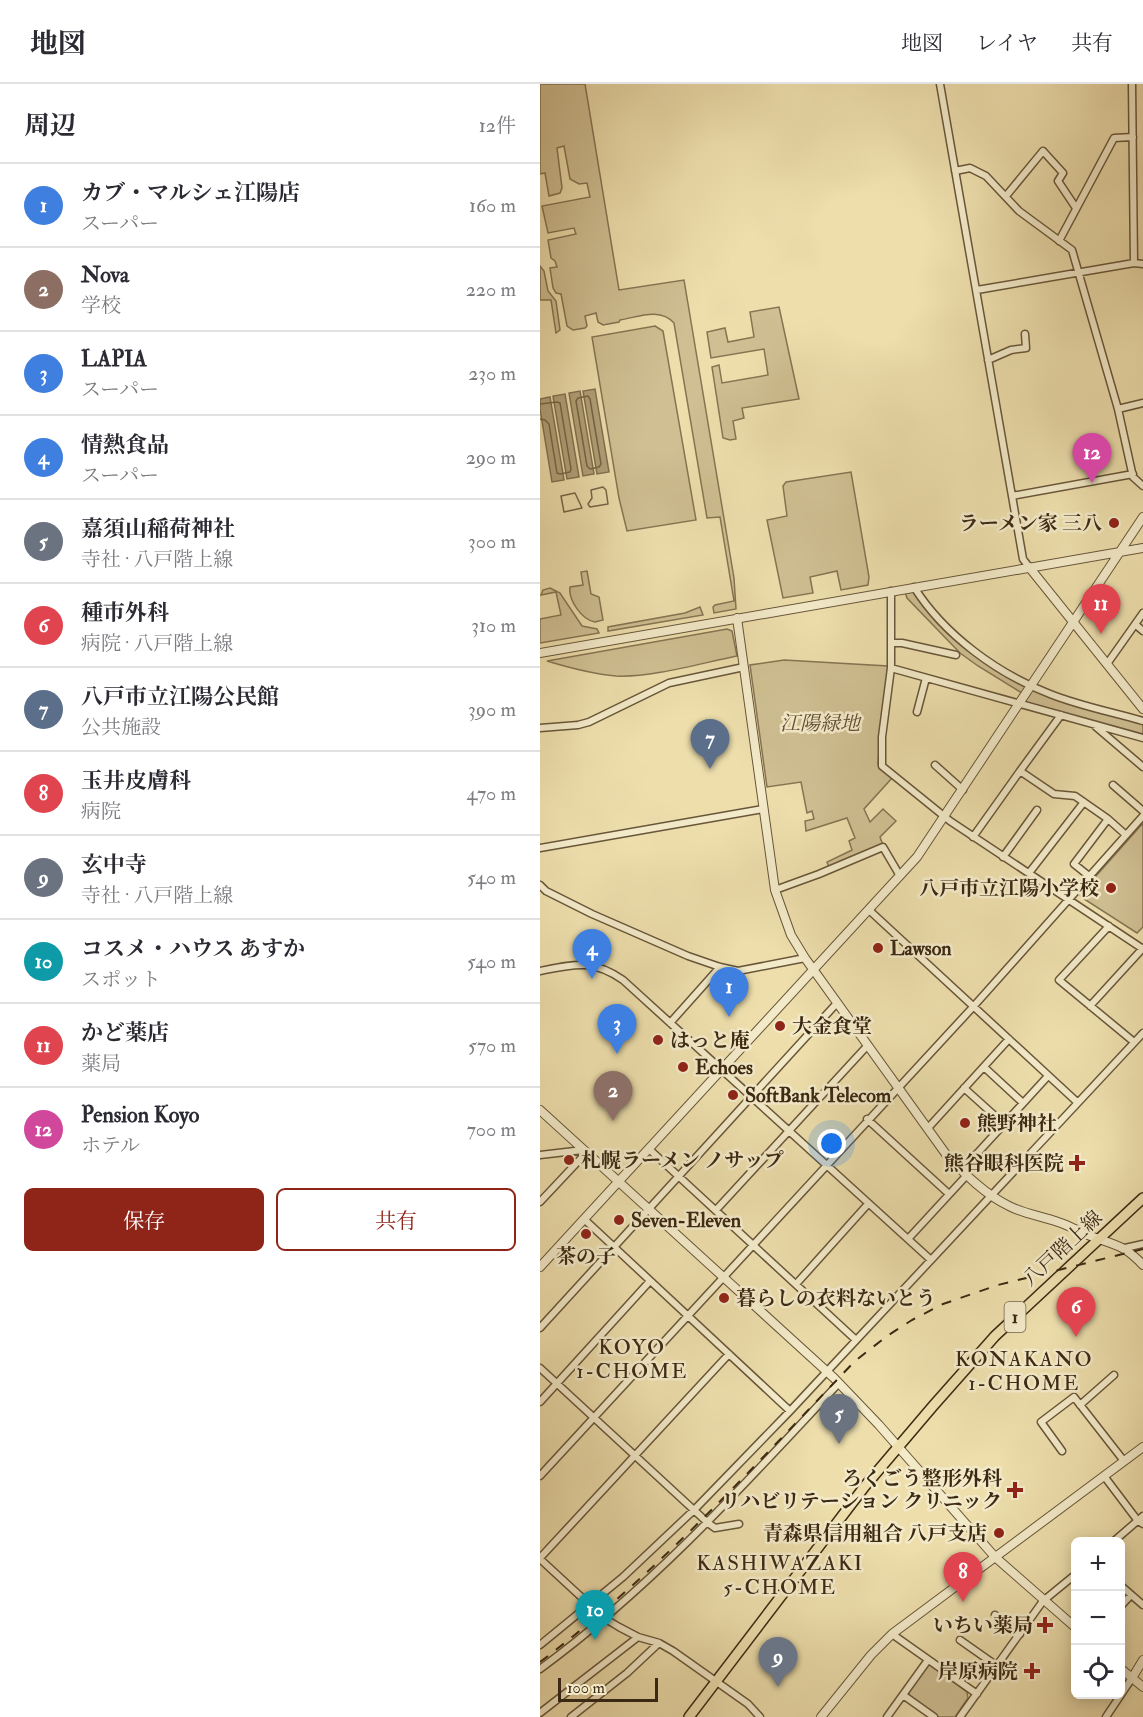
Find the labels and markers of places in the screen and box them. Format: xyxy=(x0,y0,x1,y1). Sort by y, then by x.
pin: 12 xyxy=(1072,434,1112,483)
place label: ラーメン家 三八 xyxy=(959,511,1102,536)
marker: ラーメン家 三八 xyxy=(1107,516,1121,530)
pin: 11 xyxy=(1082,584,1120,634)
pin: 7 xyxy=(690,720,730,769)
place label: 八戸市立江陽小学校 xyxy=(919,876,1099,901)
marker: 八戸市立江陽小学校 xyxy=(1104,881,1118,895)
pin: 4 xyxy=(572,930,612,979)
place label: Lawson xyxy=(890,936,952,961)
marker: Lawson xyxy=(871,941,885,955)
pin: 1 xyxy=(710,968,748,1017)
pin: 3 xyxy=(598,1004,637,1054)
place label: 大金食堂 xyxy=(792,1014,872,1039)
marker: 大金食堂 xyxy=(773,1019,787,1033)
place label: はっと庵 xyxy=(670,1028,750,1053)
marker: はっと庵 xyxy=(651,1033,665,1047)
place label: Echoes xyxy=(695,1055,753,1080)
marker: Echoes xyxy=(676,1060,690,1074)
pin: 2 xyxy=(594,1072,632,1121)
place label: SoftBank Telecom xyxy=(745,1083,892,1108)
marker: SoftBank Telecom xyxy=(726,1088,740,1102)
place label: 熊野神社 xyxy=(977,1111,1057,1136)
marker: 熊野神社 xyxy=(958,1116,972,1130)
place label: 札幌ラーメン ノサップ xyxy=(581,1148,784,1173)
place label: 熊谷眼科医院 xyxy=(944,1151,1064,1176)
marker: 札幌ラーメン ノサップ xyxy=(562,1153,576,1167)
marker: 熊谷眼科医院 xyxy=(1068,1154,1086,1172)
place label: Seven-Eleven xyxy=(631,1208,742,1233)
marker: Seven-Eleven xyxy=(612,1213,626,1227)
marker: 茶の子 xyxy=(579,1227,593,1241)
place label: 茶の子 xyxy=(556,1244,616,1269)
place label: 暮らしの衣料ないとう xyxy=(736,1286,936,1311)
pin: 6 xyxy=(1056,1288,1096,1337)
marker: 暮らしの衣料ないとう xyxy=(717,1291,731,1305)
pin: 5 xyxy=(820,1394,858,1444)
place label: ろくごう整形外科 リハビリテーション クリニック xyxy=(721,1466,1002,1514)
marker: ろくごう整形外科 リハビリテーション クリニック xyxy=(1006,1481,1024,1499)
place label: 青森県信用組合 八戸支店 xyxy=(763,1521,987,1546)
marker: 青森県信用組合 八戸支店 xyxy=(992,1526,1006,1540)
pin: 8 xyxy=(944,1552,982,1602)
pin: 10 xyxy=(576,1590,614,1640)
place label: いちい薬局 xyxy=(933,1613,1033,1638)
marker: いちい薬局 xyxy=(1038,1618,1052,1632)
pin: 9 xyxy=(758,1638,798,1687)
place label: 岸原病院 xyxy=(938,1659,1018,1684)
marker: 岸原病院 xyxy=(1023,1662,1041,1680)

